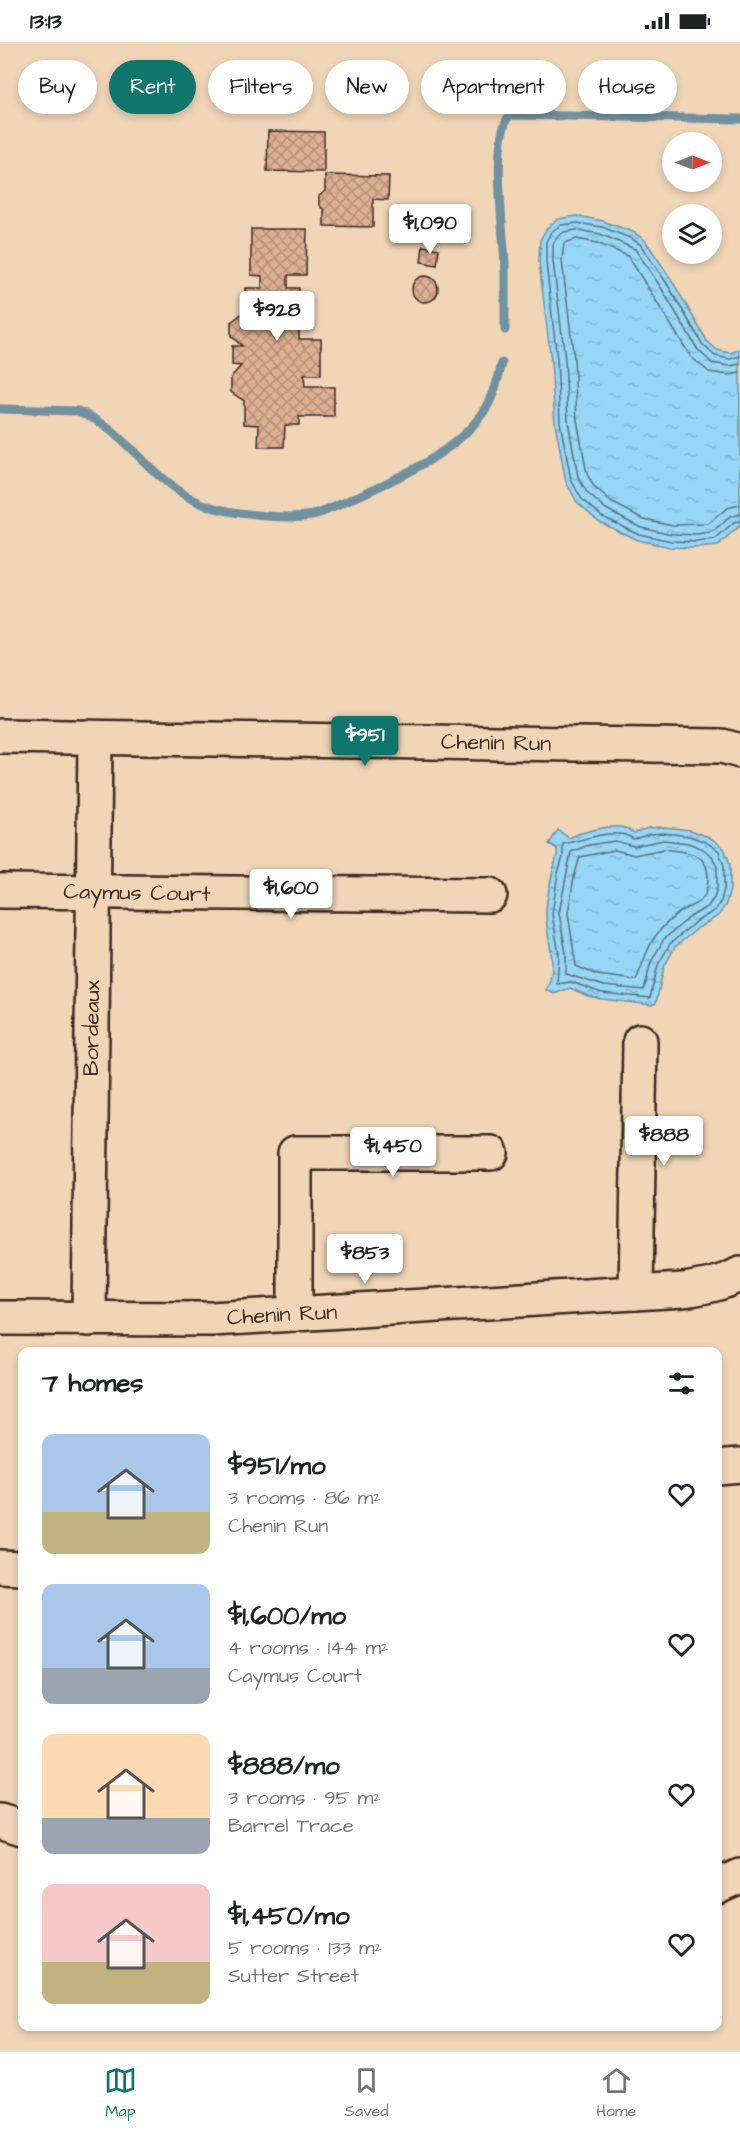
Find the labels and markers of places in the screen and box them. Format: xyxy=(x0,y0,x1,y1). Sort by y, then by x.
pin: $1,090 xyxy=(381,204,479,255)
pin: $928 xyxy=(241,291,313,342)
pin: $951 xyxy=(329,716,401,767)
pin: $1,600 xyxy=(242,869,340,920)
pin: $888 xyxy=(628,1116,700,1167)
pin: $1,450 xyxy=(344,1127,442,1178)
pin: $853 xyxy=(329,1234,401,1285)

